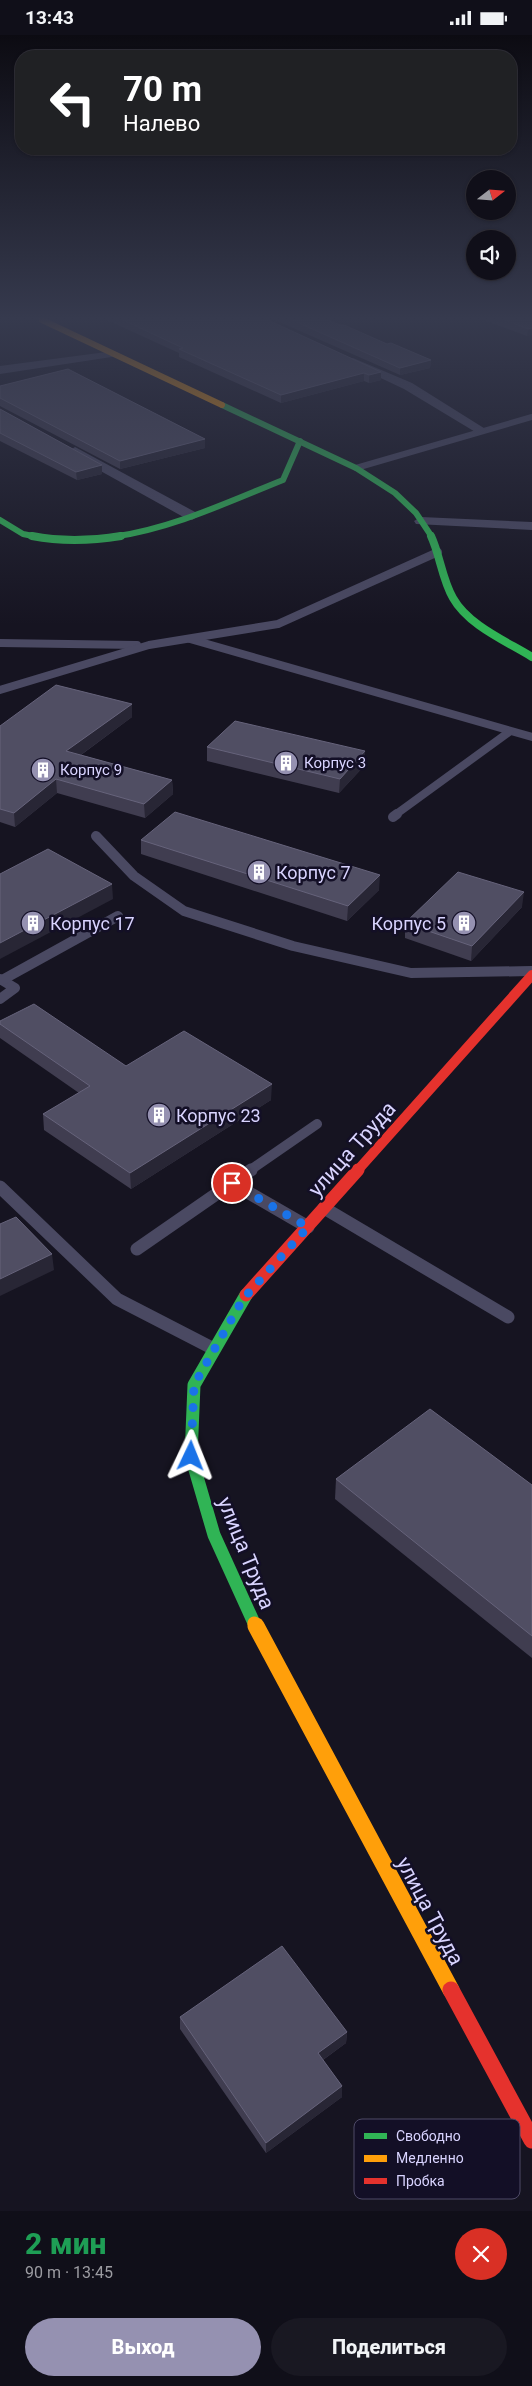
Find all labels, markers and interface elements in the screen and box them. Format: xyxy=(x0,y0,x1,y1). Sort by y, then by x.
text: 13:43 xyxy=(25,6,74,29)
text: 70 m xyxy=(123,69,202,110)
icon: left xyxy=(40,70,105,135)
text: Налево xyxy=(123,111,200,136)
north arrow xyxy=(466,170,516,220)
map controls xyxy=(466,170,516,280)
button: sound xyxy=(466,230,516,280)
building icon: Корпус 3 xyxy=(273,750,299,776)
place label: Корпус 3 xyxy=(304,754,366,772)
building icon: Корпус 9 xyxy=(30,757,56,783)
place label: Корпус 9 xyxy=(60,761,122,779)
building icon: Корпус 7 xyxy=(246,859,272,885)
place label: Корпус 7 xyxy=(276,862,351,883)
building icon: Корпус 17 xyxy=(20,910,46,936)
building icon: Корпус 5 xyxy=(451,910,477,936)
place label: Корпус 17 xyxy=(50,913,135,934)
place label: Корпус 5 xyxy=(372,913,446,934)
street label: улица Труда xyxy=(303,1097,401,1201)
building icon: Корпус 23 xyxy=(146,1102,172,1128)
place label: Корпус 23 xyxy=(176,1105,261,1126)
pin xyxy=(211,1162,253,1204)
icon: arrive xyxy=(218,1169,246,1197)
position arrow xyxy=(164,1429,216,1481)
street label: улица Труда xyxy=(213,1493,279,1613)
street label: улица Труда xyxy=(391,1853,469,1969)
legend xyxy=(354,2119,520,2199)
text: Свободно xyxy=(396,2128,461,2144)
text: Медленно xyxy=(396,2150,464,2166)
text: Пробка xyxy=(396,2173,445,2189)
text: 2 мин xyxy=(25,2226,106,2261)
button: close xyxy=(455,2228,507,2280)
text: 90 m · 13:45 xyxy=(25,2263,113,2282)
button: Выход xyxy=(25,2318,261,2376)
button: Поделиться xyxy=(271,2318,507,2376)

